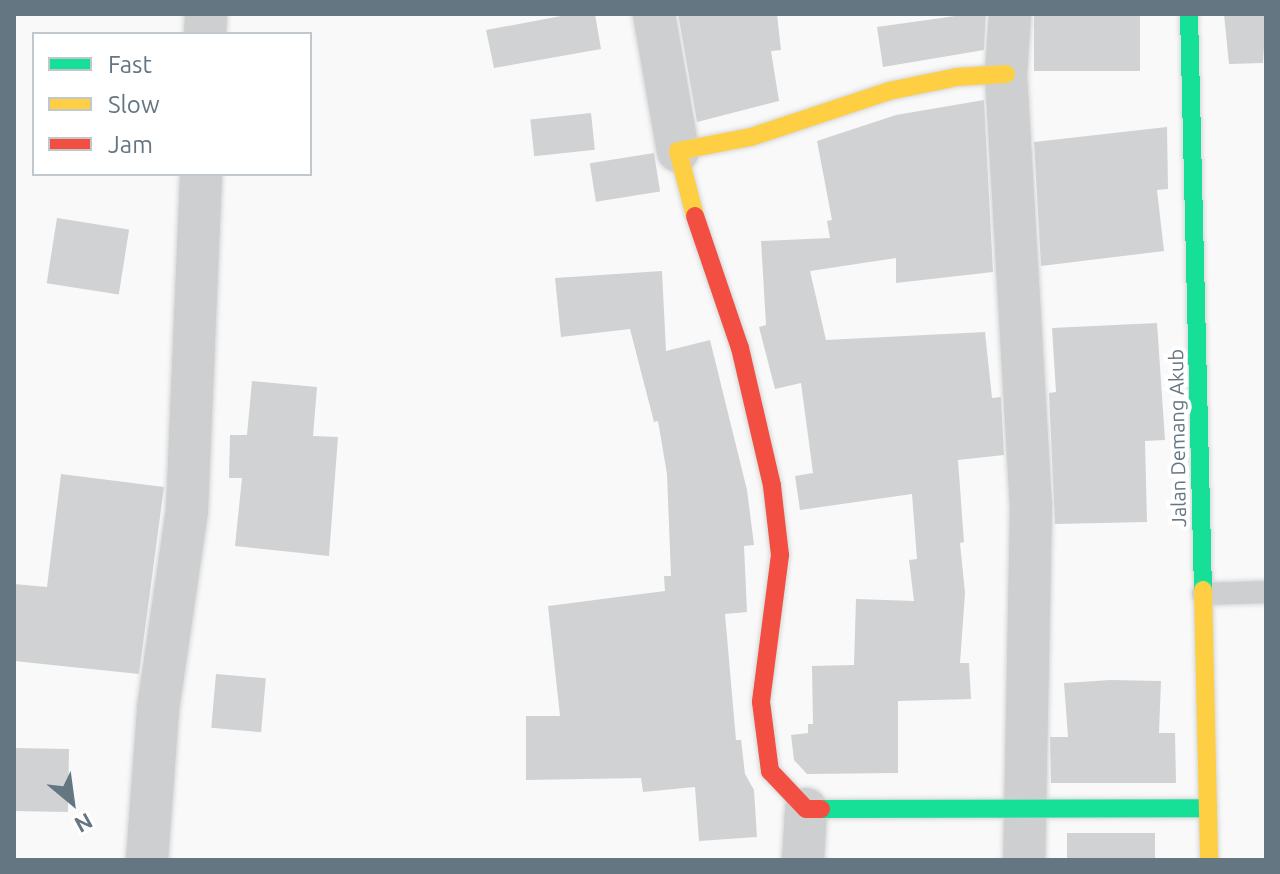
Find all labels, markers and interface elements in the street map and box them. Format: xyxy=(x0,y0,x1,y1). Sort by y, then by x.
legend xyxy=(32,32,312,176)
text: Fast xyxy=(108,51,152,78)
text: Slow xyxy=(108,91,160,118)
text: Jam xyxy=(108,131,153,158)
street label: Jalan Demang Akub xyxy=(1163,349,1191,527)
north arrow xyxy=(32,762,112,842)
text: N xyxy=(71,809,97,838)

